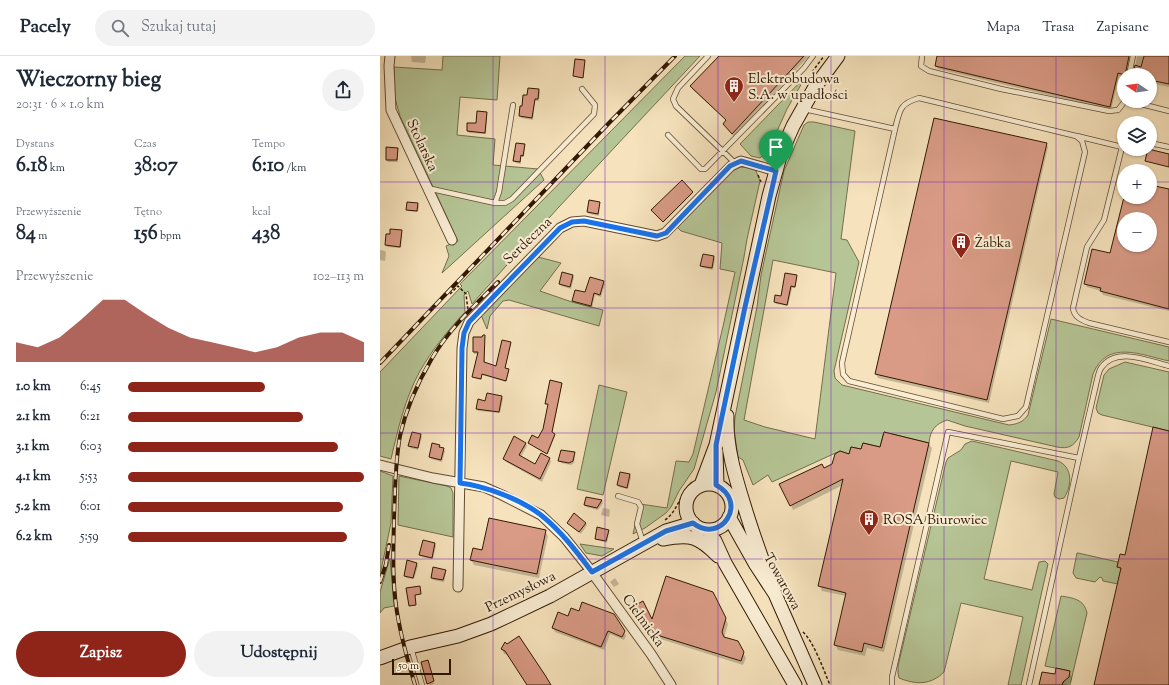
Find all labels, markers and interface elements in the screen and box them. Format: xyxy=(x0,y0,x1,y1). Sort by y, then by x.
search box xyxy=(95,10,375,46)
text: Pacely xyxy=(20,14,71,41)
icon: search xyxy=(109,17,131,39)
text: Szukaj tutaj xyxy=(141,17,216,38)
text: Mapa xyxy=(987,18,1020,38)
text: Trasa xyxy=(1042,18,1074,38)
text: Zapisane xyxy=(1096,18,1149,38)
text: Wieczorny bieg xyxy=(16,65,161,97)
north arrow xyxy=(1117,68,1157,108)
map controls xyxy=(1117,68,1157,252)
button: share xyxy=(322,69,364,111)
place label: Elektrobudowa S.A. w upadłości xyxy=(748,70,848,106)
building icon: Elektrobudowa S.A. w upadłości xyxy=(723,75,745,103)
text: 20:31 · 6 × 1.0 km xyxy=(16,96,104,114)
street label: Stolarska xyxy=(400,116,442,176)
button: layers xyxy=(1117,116,1157,156)
pin xyxy=(759,130,793,171)
text: Dystans xyxy=(16,136,54,152)
text: Czas xyxy=(134,136,156,152)
text: Tempo xyxy=(252,136,285,152)
icon: arrive xyxy=(765,136,787,158)
text: 6.18 xyxy=(16,152,47,181)
text: 38:07 xyxy=(134,152,178,181)
text: 6:10 xyxy=(252,152,284,181)
text: km xyxy=(47,160,65,176)
text: /km xyxy=(284,160,306,176)
button: + xyxy=(1117,164,1157,204)
text: Przewyższenie xyxy=(16,204,81,220)
text: Tętno xyxy=(134,204,162,220)
text: kcal xyxy=(252,204,271,220)
button: − xyxy=(1117,212,1157,252)
street label: Serdeczna xyxy=(500,213,558,270)
text: 84 xyxy=(16,220,36,249)
text: 156 xyxy=(134,220,158,249)
text: 438 xyxy=(252,220,280,249)
text: m xyxy=(36,228,47,244)
text: bpm xyxy=(158,228,181,244)
building icon: Żabka xyxy=(950,231,972,259)
place label: Żabka xyxy=(975,234,1011,254)
text: Przewyższenie xyxy=(16,268,93,286)
text: 102–113 m xyxy=(313,268,364,286)
text: 1.0 km xyxy=(16,378,51,396)
text: 6:45 xyxy=(80,378,101,396)
text: 2.1 km xyxy=(16,408,50,426)
text: 6:21 xyxy=(80,408,100,426)
text: 3.1 km xyxy=(16,438,50,456)
text: 6:03 xyxy=(80,438,102,456)
text: 4.1 km xyxy=(16,468,51,486)
text: 5:53 xyxy=(80,468,98,486)
text: 5.2 km xyxy=(16,498,50,516)
text: 6:01 xyxy=(80,498,101,516)
building icon: ROSA Biurowiec xyxy=(858,508,880,536)
place label: ROSA Biurowiec xyxy=(883,511,987,531)
text: 6.2 km xyxy=(16,528,52,546)
text: 5:59 xyxy=(80,528,99,546)
street label: Towarowa xyxy=(757,550,805,614)
street label: Przemysłowa xyxy=(482,567,560,619)
street label: Cielmicka xyxy=(616,591,669,652)
button: Zapisz xyxy=(16,631,186,677)
button: Udostępnij xyxy=(194,631,364,677)
scale bar xyxy=(392,657,451,676)
text: 50 m xyxy=(398,658,419,674)

